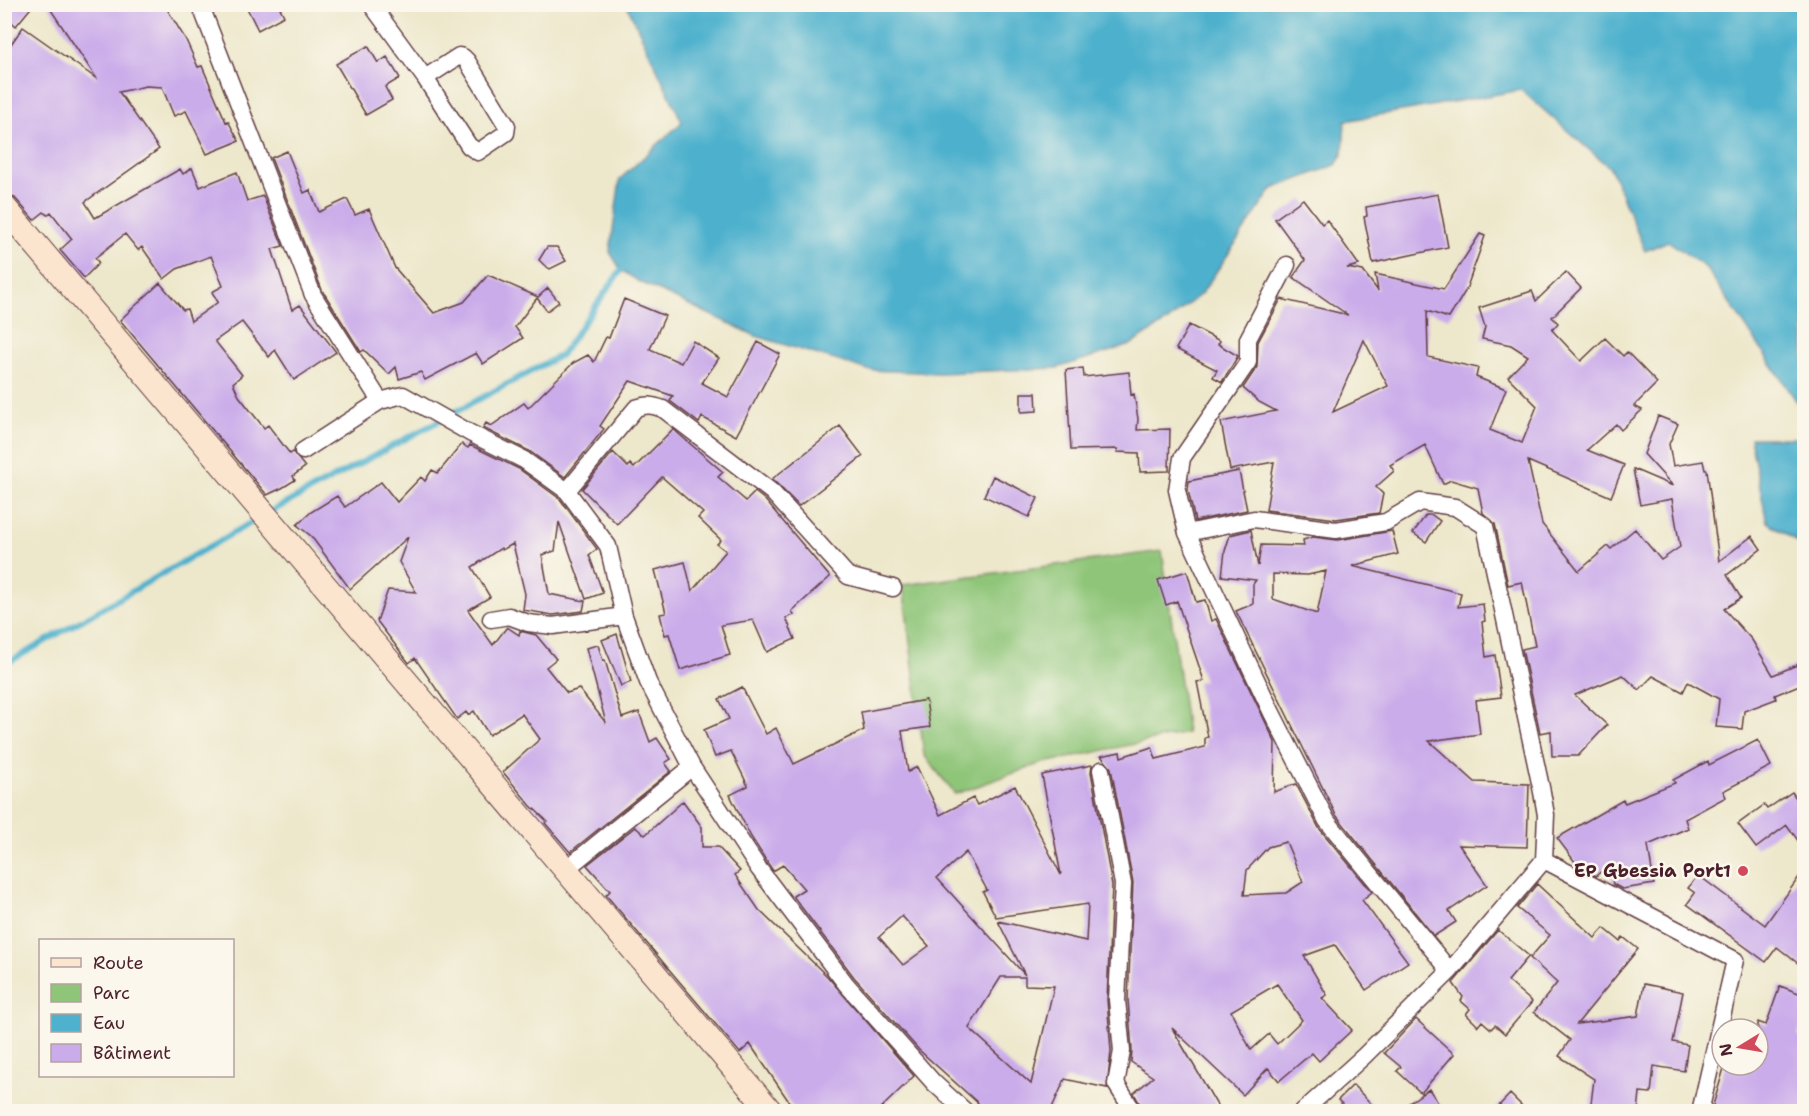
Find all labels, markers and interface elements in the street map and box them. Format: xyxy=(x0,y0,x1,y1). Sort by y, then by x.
place label: EP Gbessia Port1 xyxy=(1574,859,1731,883)
marker: EP Gbessia Port1 xyxy=(1736,864,1750,878)
legend xyxy=(39,939,234,1077)
text: Route xyxy=(93,951,144,975)
text: Parc xyxy=(93,981,130,1005)
text: Eau xyxy=(93,1011,125,1035)
north arrow xyxy=(1710,1017,1770,1077)
text: Bâtiment xyxy=(93,1041,171,1065)
text: N xyxy=(1714,1042,1737,1058)

